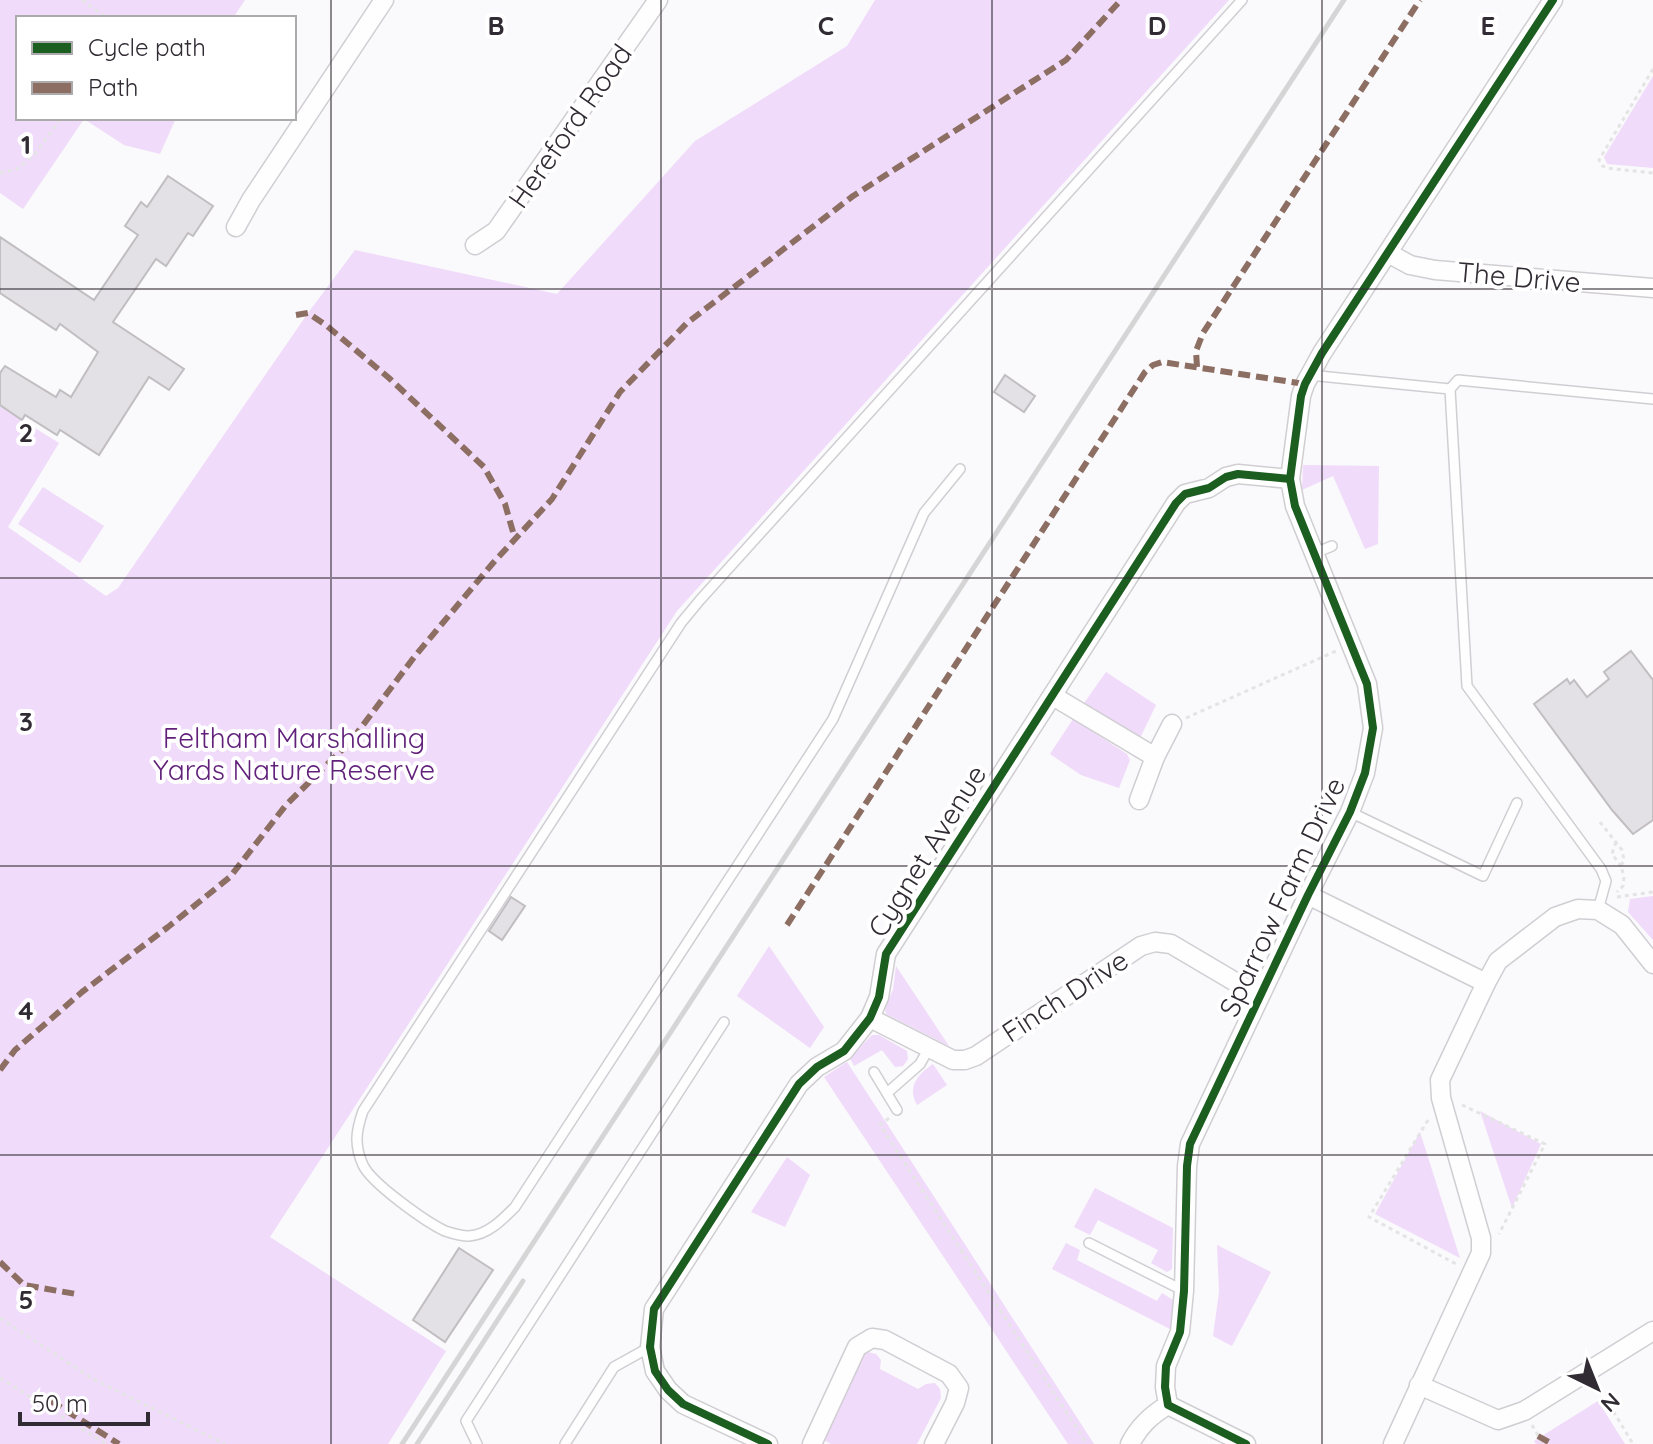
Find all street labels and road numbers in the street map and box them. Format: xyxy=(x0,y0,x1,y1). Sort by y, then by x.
street label: Hereford Road xyxy=(500,37,639,214)
street label: The Drive xyxy=(1456,254,1582,299)
street label: Cygnet Avenue xyxy=(860,758,993,943)
street label: Sparrow Farm Drive xyxy=(1211,772,1352,1022)
street label: Finch Drive xyxy=(995,942,1134,1049)

